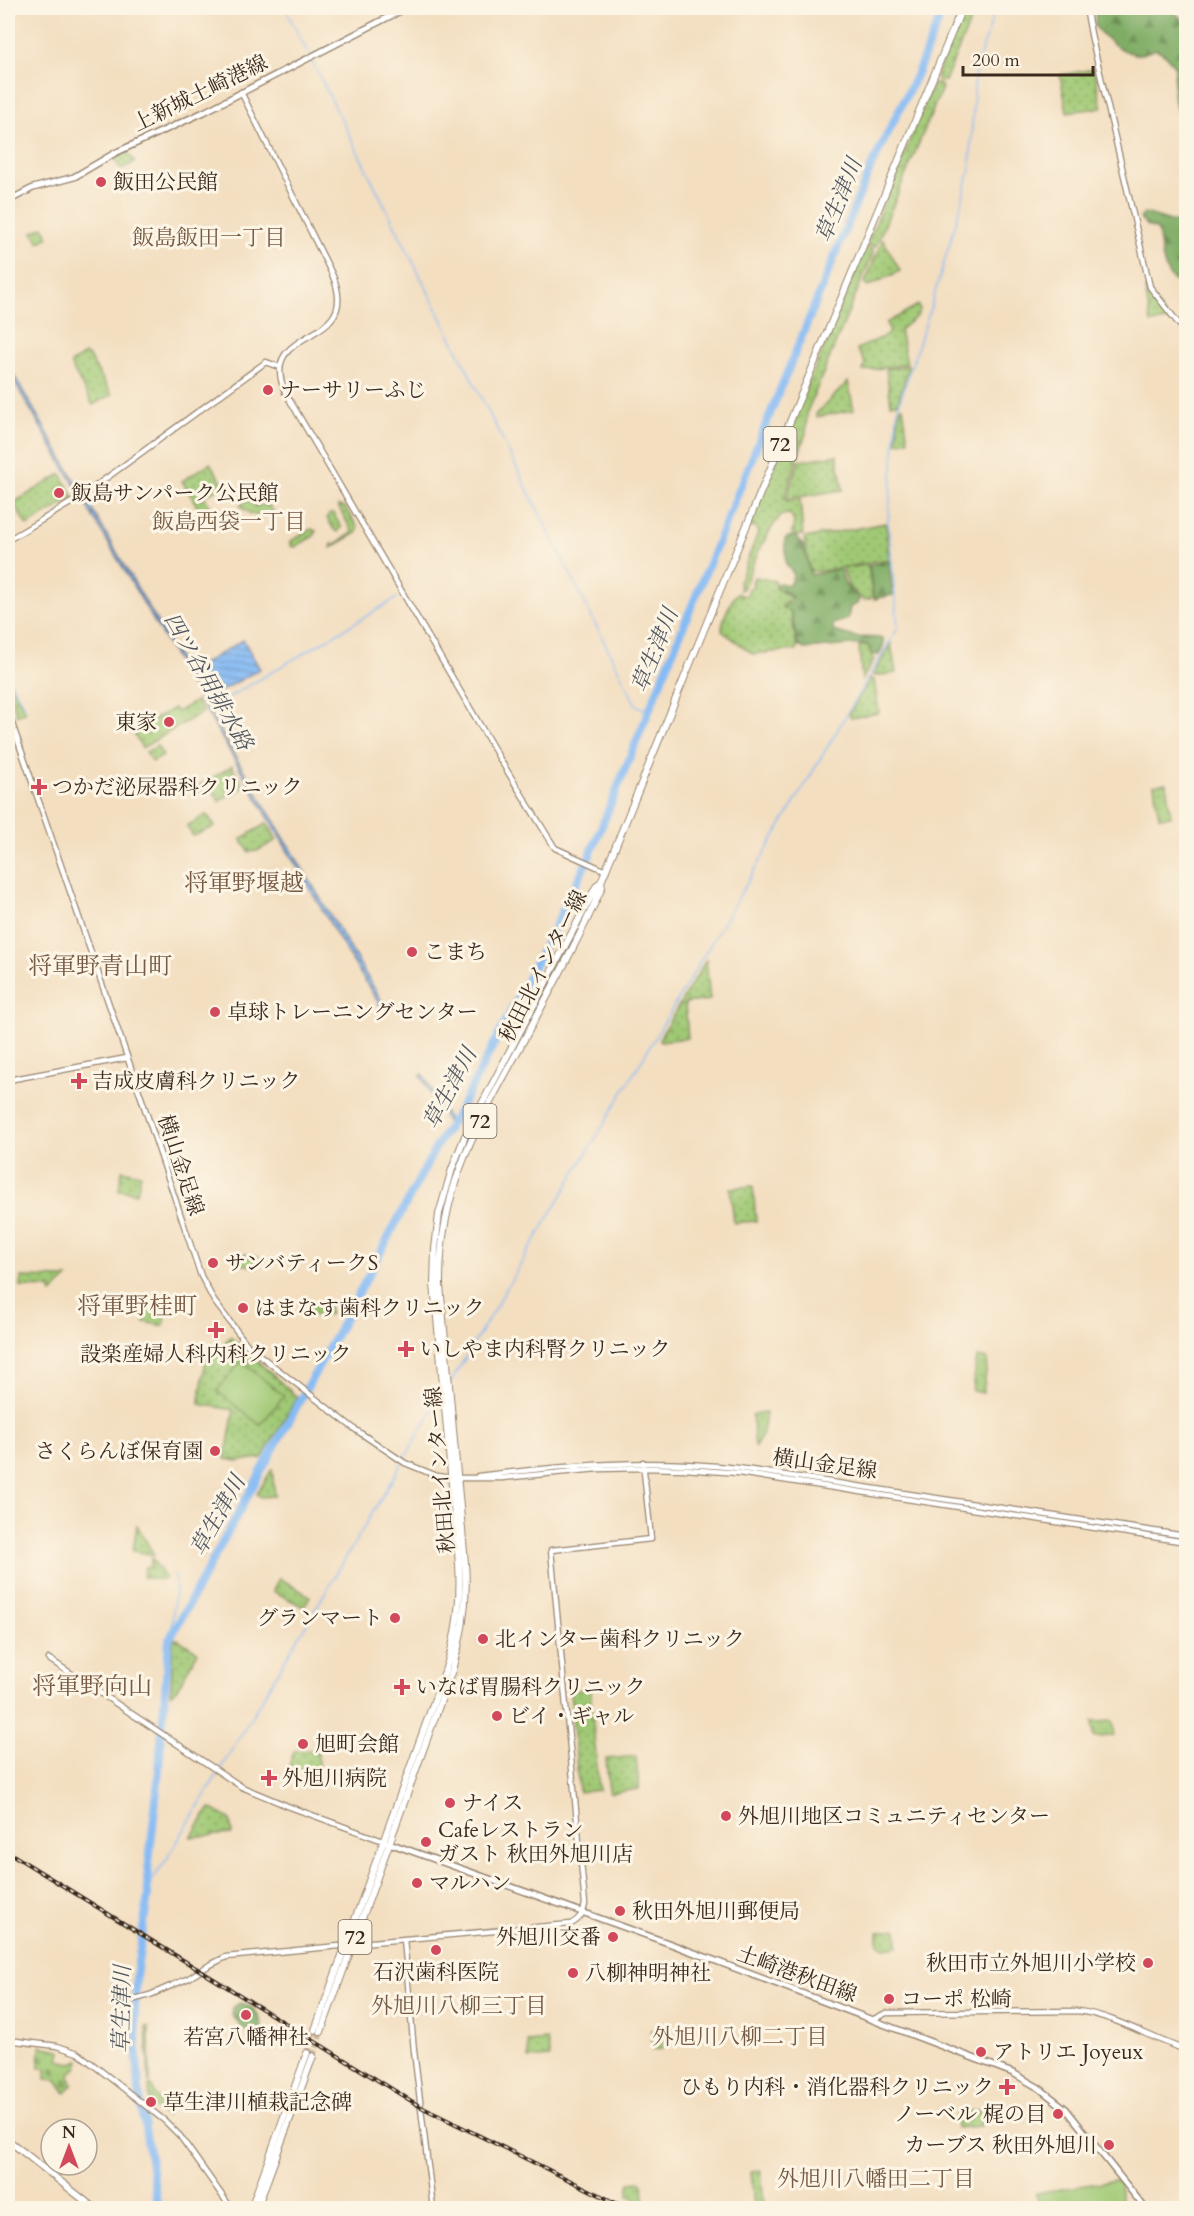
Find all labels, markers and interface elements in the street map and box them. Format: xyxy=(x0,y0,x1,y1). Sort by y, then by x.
scale bar xyxy=(963,39,1094,77)
street label: 上新城土崎港線 xyxy=(128,48,273,139)
text: 200 m xyxy=(972,48,1020,73)
water label: 草生津川 xyxy=(809,152,870,247)
place label: 飯田公民館 xyxy=(113,168,218,197)
marker: 飯田公民館 xyxy=(94,175,108,189)
district label: 飯島飯田一丁目 xyxy=(132,223,286,253)
place label: ナーサリーふじ xyxy=(280,376,427,405)
marker: ナーサリーふじ xyxy=(261,383,275,397)
road number: 72 xyxy=(764,427,796,461)
place label: 飯島サンパーク公民館 xyxy=(71,479,278,508)
marker: 飯島サンパーク公民館 xyxy=(52,486,66,500)
district label: 飯島西袋一丁目 xyxy=(152,507,306,537)
water label: 草生津川 xyxy=(625,602,686,697)
water label: 四ツ谷用排水路 xyxy=(157,607,261,757)
place label: 東家 xyxy=(115,708,157,737)
marker: 東家 xyxy=(162,715,176,729)
place label: つかだ泌尿器科クリニック xyxy=(52,773,303,802)
marker: つかだ泌尿器科クリニック xyxy=(30,778,48,796)
district label: 将軍野堰越 xyxy=(184,867,304,900)
street label: 秋田北インター線 xyxy=(493,885,594,1047)
place label: こまち xyxy=(424,938,487,967)
marker: こまち xyxy=(405,945,419,959)
district label: 将軍野青山町 xyxy=(28,950,172,983)
place label: 卓球トレーニングセンター xyxy=(227,998,478,1027)
marker: 卓球トレーニングセンター xyxy=(208,1005,222,1019)
water label: 草生津川 xyxy=(416,1041,485,1134)
place label: 吉成皮膚科クリニック xyxy=(92,1067,301,1096)
marker: 吉成皮膚科クリニック xyxy=(70,1072,88,1090)
road number: 72 xyxy=(464,1104,496,1138)
street label: 横山金足線 xyxy=(151,1111,211,1220)
place label: サンバティークS xyxy=(225,1249,378,1278)
marker: サンバティークS xyxy=(206,1256,220,1270)
district label: 将軍野桂町 xyxy=(77,1290,197,1323)
place label: はまなす歯科クリニック xyxy=(255,1294,485,1323)
marker: はまなす歯科クリニック xyxy=(236,1301,250,1315)
marker: 設楽産婦人科内科クリニック xyxy=(207,1321,225,1339)
place label: いしやま内科腎クリニック xyxy=(420,1335,671,1364)
place label: 設楽産婦人科内科クリニック xyxy=(80,1340,352,1369)
marker: いしやま内科腎クリニック xyxy=(397,1340,415,1358)
street label: 秋田北インター線 xyxy=(419,1385,462,1554)
place label: さくらんぼ保育園 xyxy=(35,1437,203,1466)
street label: 横山金足線 xyxy=(771,1443,879,1486)
marker: さくらんぼ保育園 xyxy=(208,1444,222,1458)
water label: 草生津川 xyxy=(183,1468,253,1561)
place label: グランマート xyxy=(257,1604,383,1633)
marker: グランマート xyxy=(388,1611,402,1625)
place label: 北インター歯科クリニック xyxy=(495,1625,745,1654)
marker: 北インター歯科クリニック xyxy=(476,1632,490,1646)
district label: 将軍野向山 xyxy=(32,1670,152,1703)
place label: いなば胃腸科クリニック xyxy=(416,1673,646,1702)
marker: いなば胃腸科クリニック xyxy=(393,1678,411,1696)
place label: ビイ・ギャル xyxy=(509,1702,634,1731)
marker: ビイ・ギャル xyxy=(490,1709,504,1723)
place label: 旭町会館 xyxy=(315,1730,399,1759)
marker: 旭町会館 xyxy=(296,1737,310,1751)
place label: 外旭川病院 xyxy=(282,1764,387,1793)
marker: 外旭川病院 xyxy=(260,1769,278,1787)
place label: ナイス xyxy=(462,1789,523,1818)
marker: ナイス xyxy=(443,1796,457,1810)
place label: 外旭川地区コミュニティセンター xyxy=(738,1802,1050,1831)
marker: 外旭川地区コミュニティセンター xyxy=(719,1809,733,1823)
place label: Cafeレストラン ガスト 秋田外旭川店 xyxy=(438,1816,633,1869)
marker: Cafeレストラン ガスト 秋田外旭川店 xyxy=(419,1835,433,1849)
place label: マルハン xyxy=(429,1869,512,1898)
marker: マルハン xyxy=(410,1876,424,1890)
place label: 秋田外旭川郵便局 xyxy=(632,1897,800,1926)
marker: 秋田外旭川郵便局 xyxy=(613,1904,627,1918)
road number: 72 xyxy=(338,1920,372,1954)
place label: 外旭川交番 xyxy=(496,1923,601,1952)
marker: 外旭川交番 xyxy=(606,1930,620,1944)
street label: 土崎港秋田線 xyxy=(733,1939,861,2010)
marker: 石沢歯科医院 xyxy=(429,1943,443,1957)
place label: 秋田市立外旭川小学校 xyxy=(926,1949,1136,1978)
marker: 秋田市立外旭川小学校 xyxy=(1141,1956,1155,1970)
place label: 石沢歯科医院 xyxy=(373,1958,499,1987)
place label: 八柳神明神社 xyxy=(585,1959,711,1988)
water label: 草生津川 xyxy=(106,1963,138,2053)
marker: 八柳神明神社 xyxy=(566,1966,580,1980)
place label: コーポ 松崎 xyxy=(901,1985,1012,2014)
district label: 外旭川八柳三丁目 xyxy=(371,1991,547,2021)
marker: コーポ 松崎 xyxy=(882,1992,896,2006)
marker: 若宮八幡神社 xyxy=(239,2008,253,2022)
district label: 外旭川八柳二丁目 xyxy=(652,2022,828,2052)
place label: 若宮八幡神社 xyxy=(183,2023,309,2052)
place label: アトリエ Joyeux xyxy=(993,2038,1144,2067)
marker: アトリエ Joyeux xyxy=(974,2045,988,2059)
place label: ひもり内科・消化器科クリニック xyxy=(680,2073,994,2102)
marker: ひもり内科・消化器科クリニック xyxy=(998,2078,1016,2096)
place label: 草生津川植栽記念碑 xyxy=(163,2088,352,2117)
marker: 草生津川植栽記念碑 xyxy=(144,2095,158,2109)
place label: ノーベル 梶の目 xyxy=(894,2100,1046,2129)
marker: ノーベル 梶の目 xyxy=(1051,2107,1065,2121)
north arrow xyxy=(39,2117,99,2177)
text: N xyxy=(62,2122,76,2144)
place label: カーブス 秋田外旭川 xyxy=(904,2131,1097,2160)
marker: カーブス 秋田外旭川 xyxy=(1102,2138,1116,2152)
district label: 外旭川八幡田二丁目 xyxy=(777,2164,975,2194)

